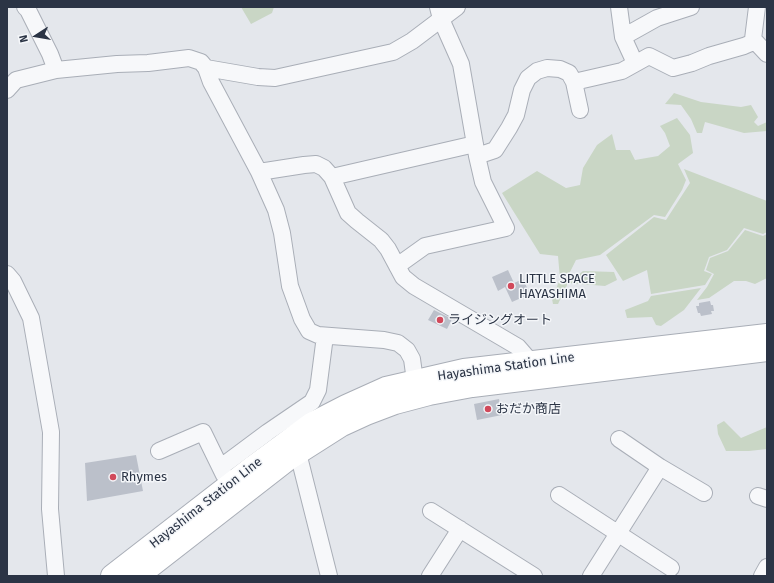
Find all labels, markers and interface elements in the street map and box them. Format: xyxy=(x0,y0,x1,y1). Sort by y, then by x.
north arrow xyxy=(16,16,56,56)
text: N xyxy=(17,34,31,44)
place label: LITTLE SPACE HAYASHIMA xyxy=(519,271,595,302)
marker: LITTLE SPACE HAYASHIMA xyxy=(506,281,516,291)
place label: ライジングオート xyxy=(448,312,552,328)
marker: ライジングオート xyxy=(435,315,445,325)
street label: Hayashima Station Line xyxy=(436,350,576,384)
place label: おだか商店 xyxy=(496,401,561,417)
marker: おだか商店 xyxy=(483,404,493,414)
street label: Hayashima Station Line xyxy=(147,454,265,552)
place label: Rhymes xyxy=(121,469,167,485)
marker: Rhymes xyxy=(108,472,118,482)

